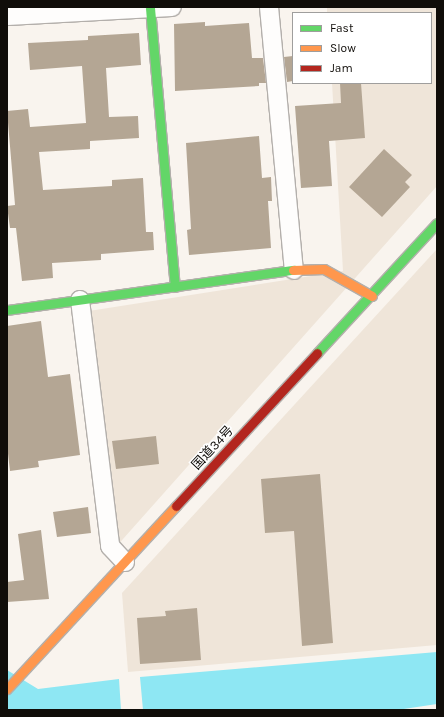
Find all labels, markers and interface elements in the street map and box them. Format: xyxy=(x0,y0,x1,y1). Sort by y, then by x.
legend xyxy=(292,12,432,84)
text: Fast xyxy=(330,21,353,35)
text: Slow xyxy=(330,41,356,55)
text: Jam xyxy=(330,61,353,75)
street label: 国道34号 xyxy=(189,423,237,473)

